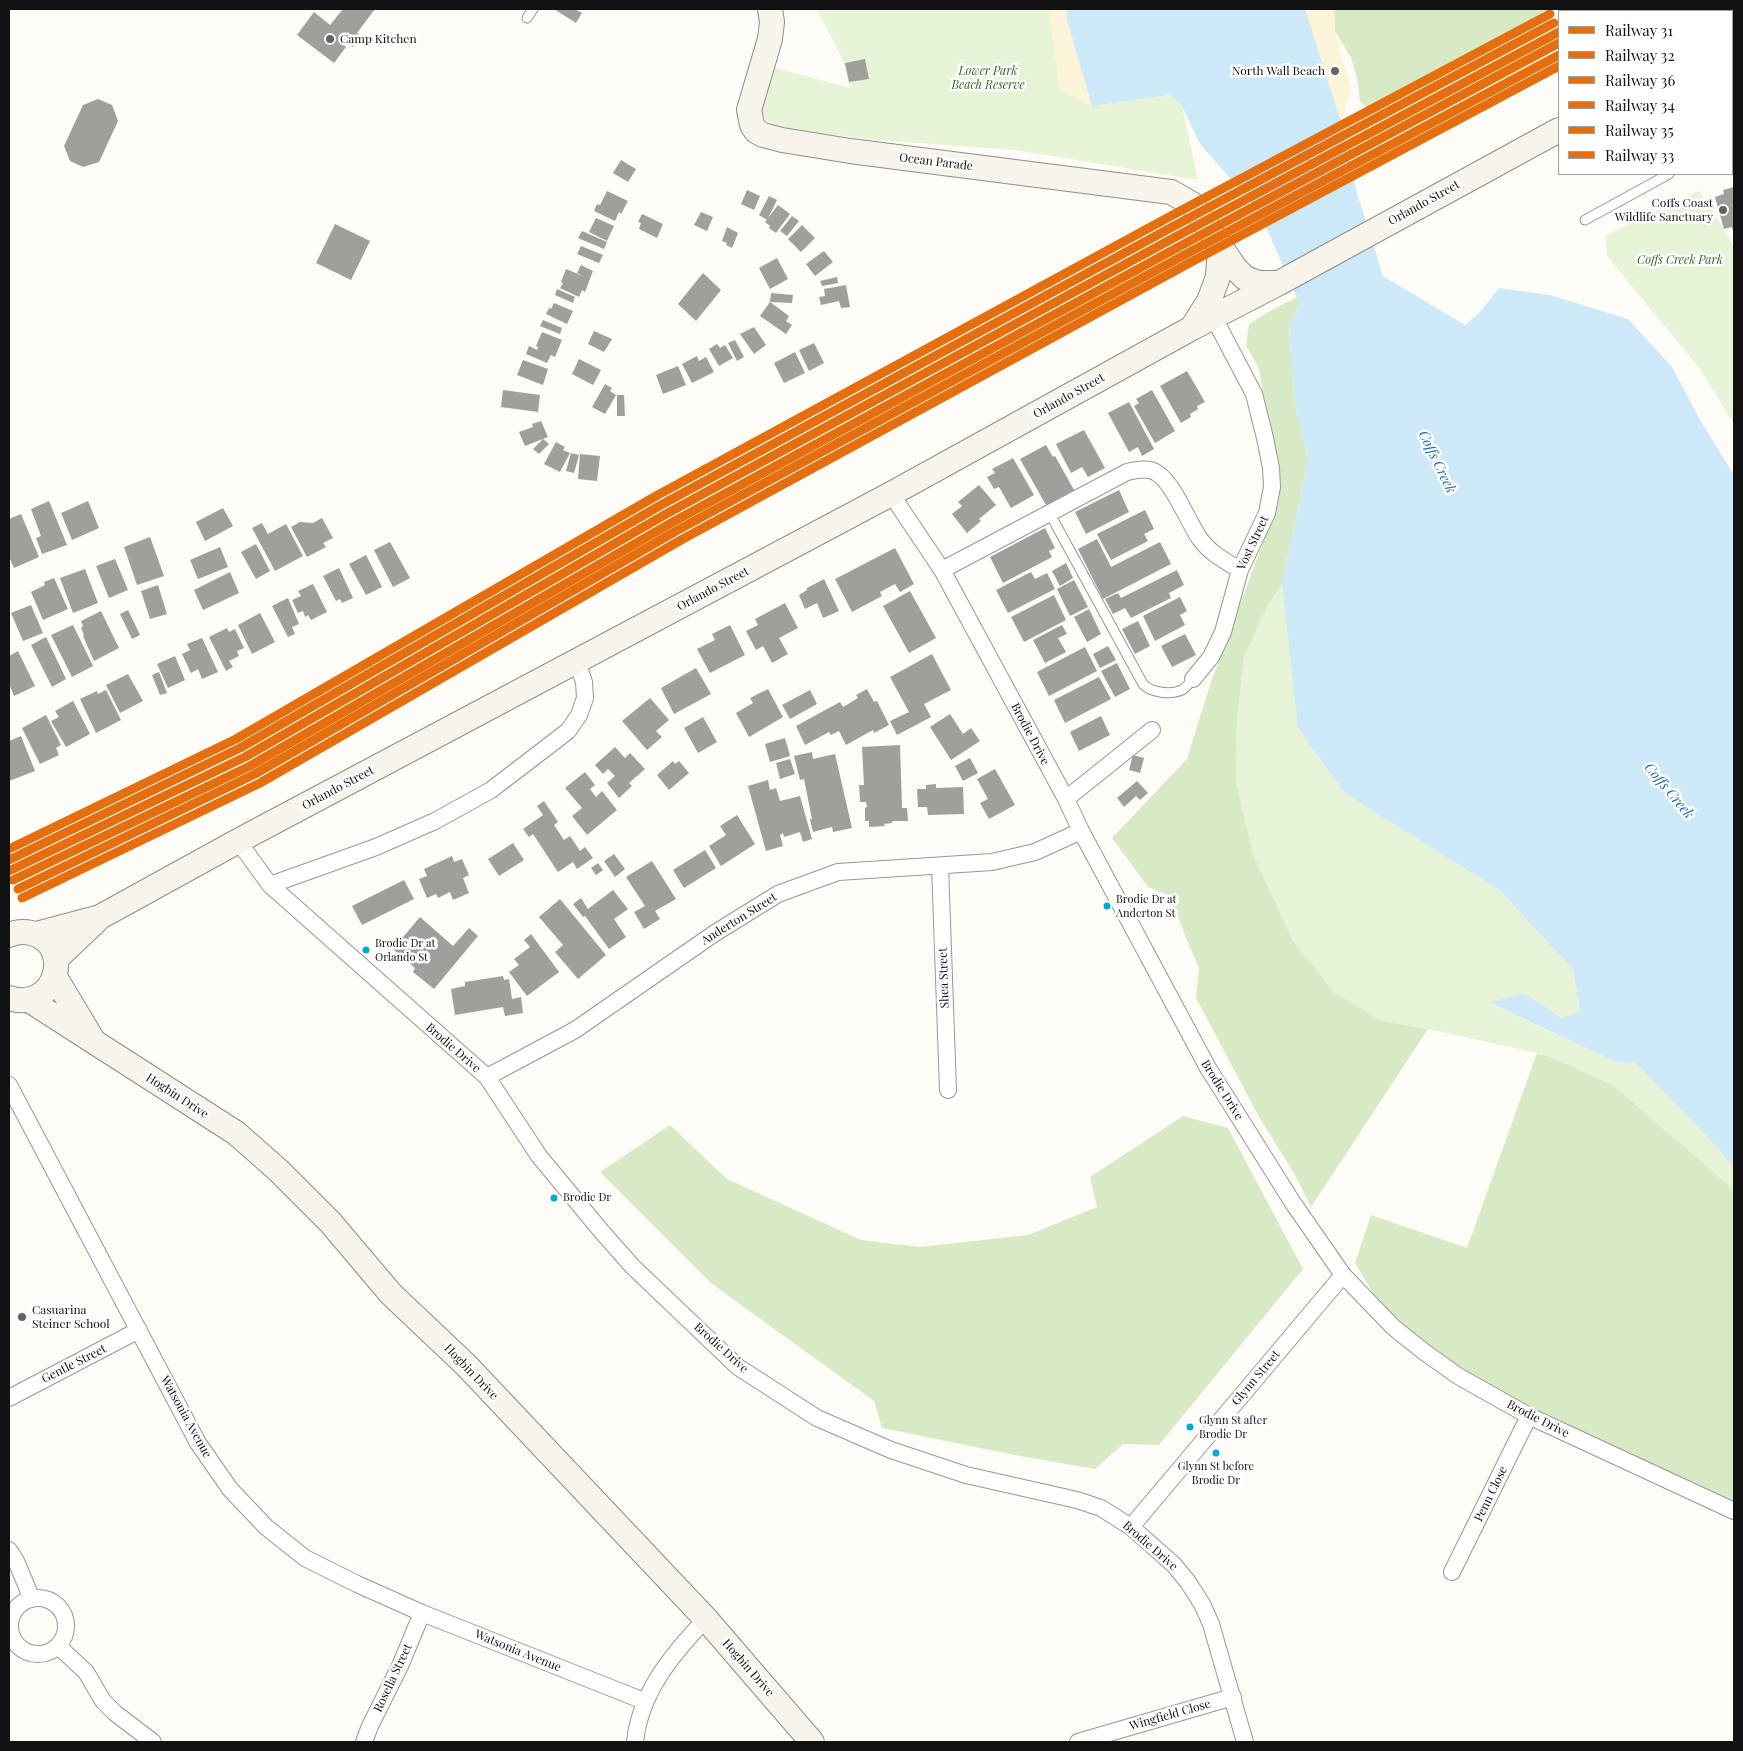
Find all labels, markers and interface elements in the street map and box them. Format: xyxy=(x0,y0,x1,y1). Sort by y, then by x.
legend xyxy=(1558,10,1733,175)
text: Railway 31 xyxy=(1605,20,1673,40)
place label: Camp Kitchen xyxy=(340,32,417,46)
marker: Camp Kitchen xyxy=(324,33,336,45)
text: Railway 32 xyxy=(1605,45,1675,65)
park label: Lower Park Beach Reserve xyxy=(951,64,1025,92)
place label: North Wall Beach xyxy=(1232,64,1325,78)
marker: North Wall Beach xyxy=(1329,65,1341,77)
text: Railway 36 xyxy=(1605,70,1675,90)
text: Railway 34 xyxy=(1605,95,1675,115)
text: Railway 35 xyxy=(1605,120,1674,140)
text: Railway 33 xyxy=(1605,145,1674,165)
street label: Ocean Parade xyxy=(898,150,974,174)
street label: Orlando Street xyxy=(1386,177,1462,229)
place label: Coffs Coast Wildlife Sanctuary xyxy=(1615,196,1713,224)
marker: Coffs Coast Wildlife Sanctuary xyxy=(1717,204,1729,216)
park label: Coffs Creek Park xyxy=(1637,253,1723,267)
street label: Orlando Street xyxy=(1031,370,1107,422)
water label: Coffs Creek xyxy=(1415,428,1459,496)
street label: Vost Street xyxy=(1234,514,1272,572)
street label: Orlando Street xyxy=(675,564,751,614)
street label: Brodie Drive xyxy=(1008,701,1052,767)
water label: Coffs Creek xyxy=(1641,760,1697,822)
street label: Orlando Street xyxy=(300,763,376,813)
street label: Anderton Street xyxy=(699,890,779,948)
place label: Brodie Dr at Anderton St xyxy=(1116,893,1176,919)
marker: Brodie Dr at Anderton St xyxy=(1102,901,1112,911)
place label: Brodie Dr at Orlando St xyxy=(375,937,435,963)
marker: Brodie Dr at Orlando St xyxy=(361,945,371,955)
street label: Shea Street xyxy=(936,947,952,1009)
street label: Brodie Drive xyxy=(423,1020,483,1076)
street label: Brodie Drive xyxy=(1198,1057,1246,1123)
street label: Hogbin Drive xyxy=(143,1070,211,1122)
place label: Brodie Dr xyxy=(563,1191,611,1205)
marker: Brodie Dr xyxy=(549,1193,559,1203)
place label: Casuarina Steiner School xyxy=(32,1303,110,1331)
marker: Casuarina Steiner School xyxy=(16,1311,28,1323)
street label: Brodie Drive xyxy=(691,1320,751,1376)
street label: Hogbin Drive xyxy=(441,1341,501,1403)
street label: Gentle Street xyxy=(39,1342,109,1386)
street label: Glynn Street xyxy=(1229,1348,1283,1408)
street label: Watsonia Avenue xyxy=(157,1373,215,1461)
street label: Brodie Drive xyxy=(1504,1397,1572,1441)
place label: Glynn St after Brodie Dr xyxy=(1199,1414,1267,1440)
marker: Glynn St after Brodie Dr xyxy=(1185,1422,1195,1432)
marker: Glynn St before Brodie Dr xyxy=(1211,1448,1221,1458)
place label: Glynn St before Brodie Dr xyxy=(1178,1460,1254,1486)
street label: Penn Close xyxy=(1471,1464,1511,1524)
street label: Brodie Drive xyxy=(1120,1518,1180,1574)
street label: Watsonia Avenue xyxy=(473,1627,563,1675)
street label: Hogbin Drive xyxy=(719,1636,777,1700)
street label: Rosella Street xyxy=(371,1641,415,1715)
street label: Wingfield Close xyxy=(1128,1697,1212,1733)

